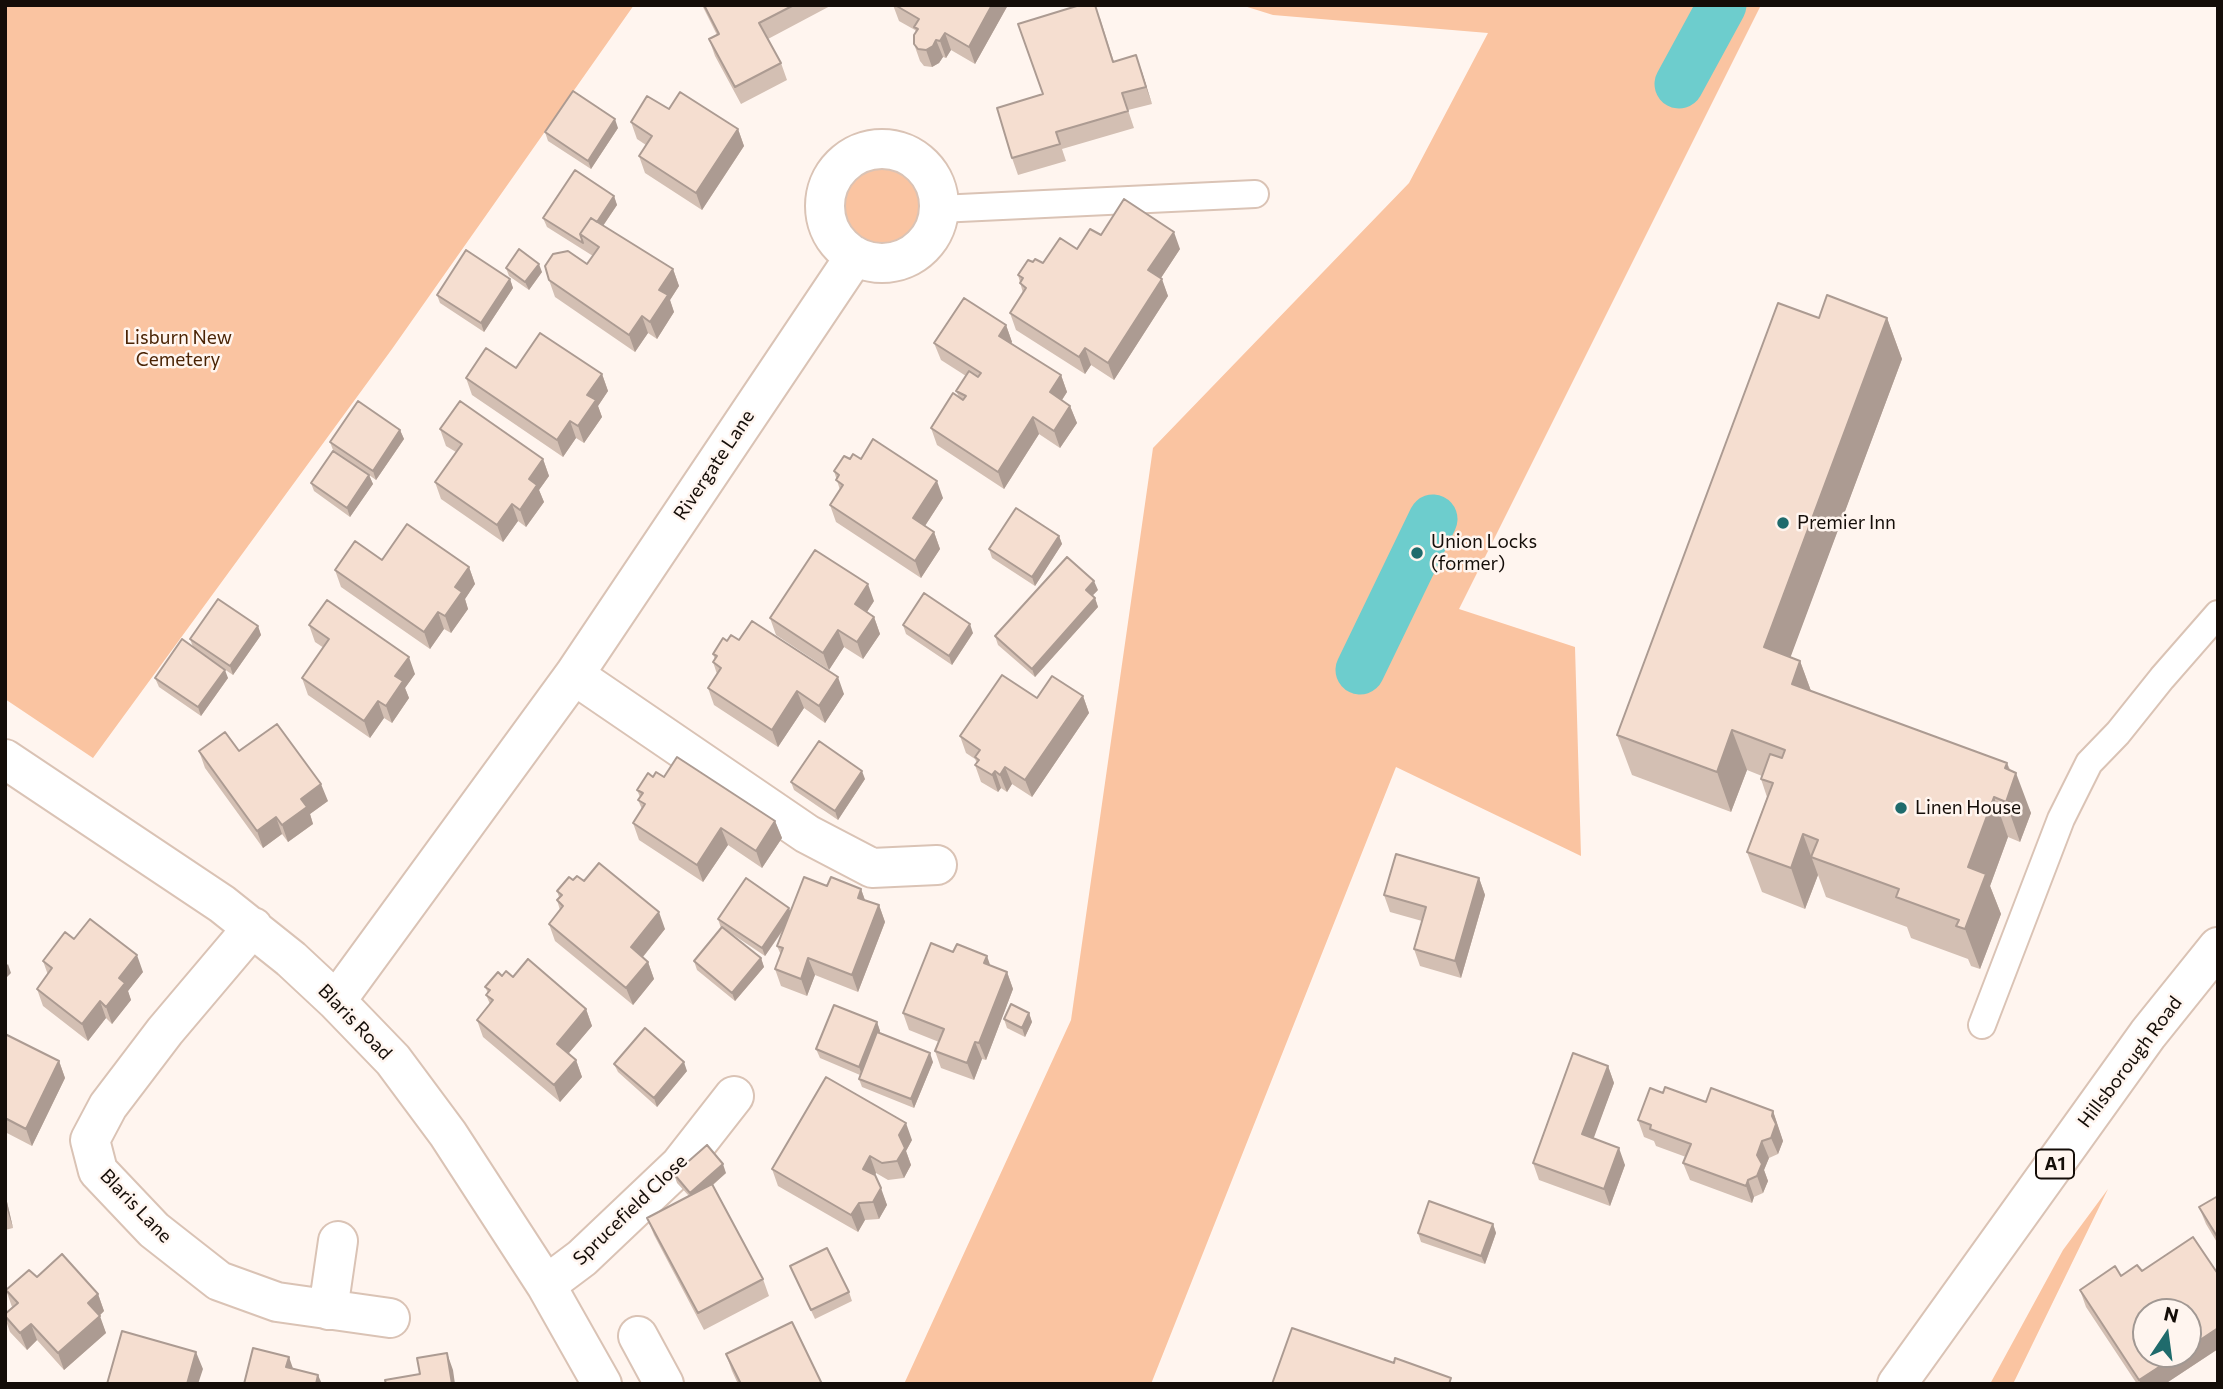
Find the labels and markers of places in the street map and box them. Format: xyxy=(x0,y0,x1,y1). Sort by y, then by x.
place label: Premier Inn xyxy=(1797,512,1896,534)
marker: Premier Inn xyxy=(1775,515,1791,531)
place label: Union Locks (former) xyxy=(1431,531,1537,575)
marker: Union Locks (former) xyxy=(1409,545,1425,561)
place label: Linen House xyxy=(1915,797,2021,819)
marker: Linen House xyxy=(1893,800,1909,816)

